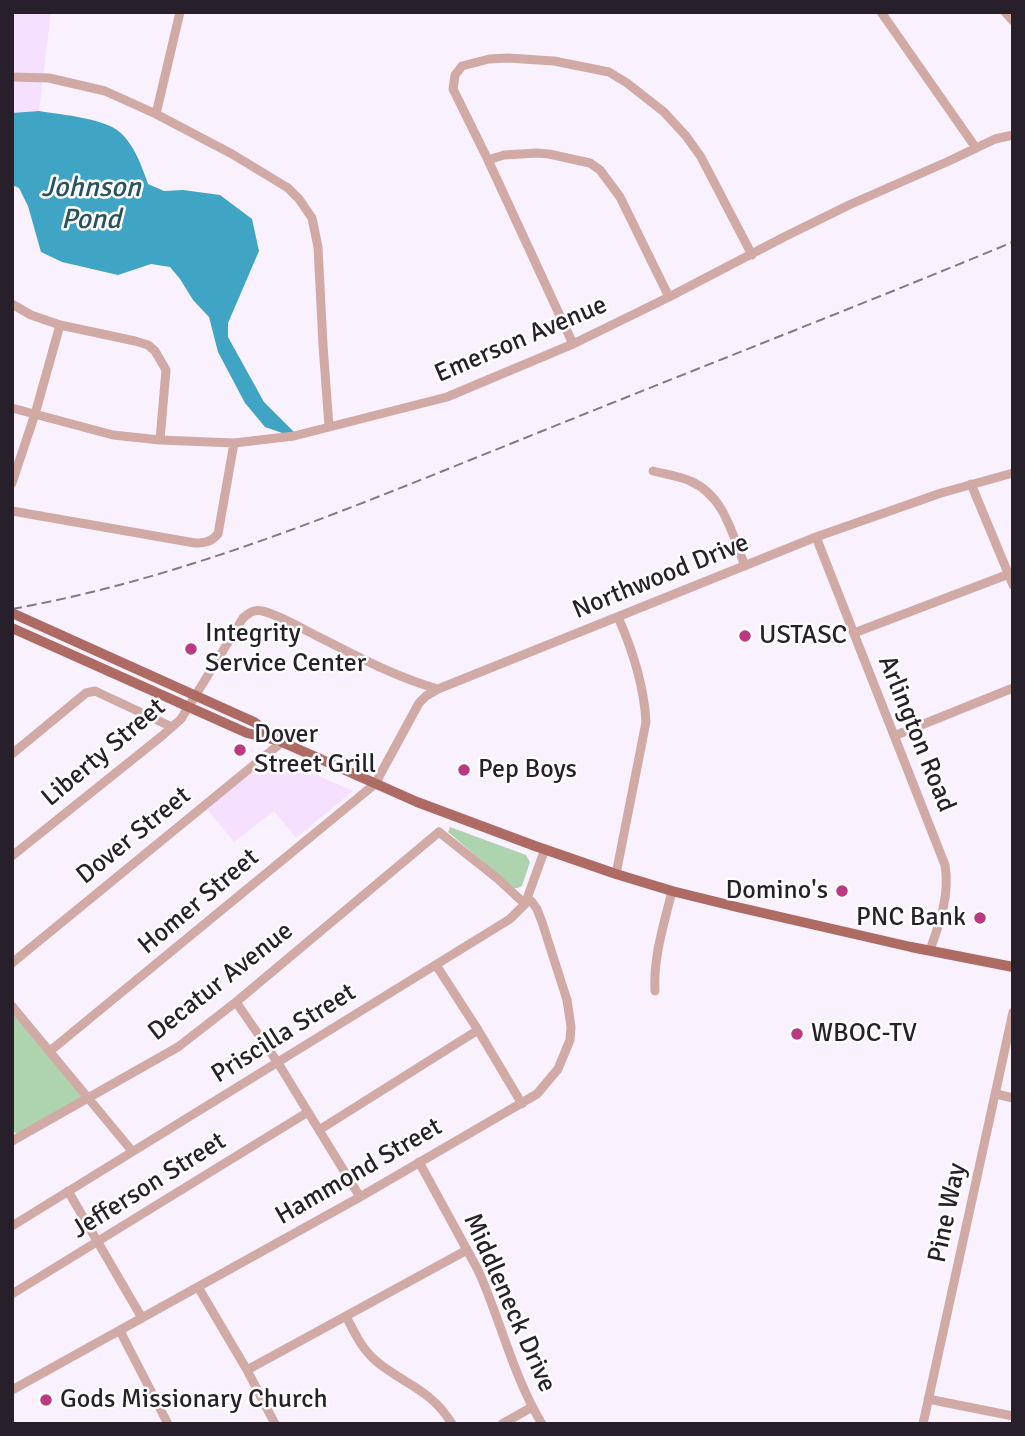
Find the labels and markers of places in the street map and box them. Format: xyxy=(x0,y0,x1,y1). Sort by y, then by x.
place label: Integrity Service Center xyxy=(205,618,366,680)
place label: USTASC xyxy=(759,620,847,652)
marker: USTASC xyxy=(737,628,753,644)
marker: Integrity Service Center xyxy=(183,641,199,657)
place label: Dover Street Grill xyxy=(254,719,376,780)
marker: Dover Street Grill xyxy=(232,742,248,758)
place label: Pep Boys xyxy=(478,754,577,786)
marker: Pep Boys xyxy=(456,762,472,778)
place label: Domino's xyxy=(725,875,828,907)
marker: Domino's xyxy=(834,883,850,899)
place label: PNC Bank xyxy=(856,902,966,934)
marker: PNC Bank xyxy=(972,910,988,926)
place label: WBOC-TV xyxy=(811,1018,917,1050)
marker: WBOC-TV xyxy=(789,1026,805,1042)
place label: Gods Missionary Church xyxy=(60,1384,328,1416)
marker: Gods Missionary Church xyxy=(38,1392,54,1408)

